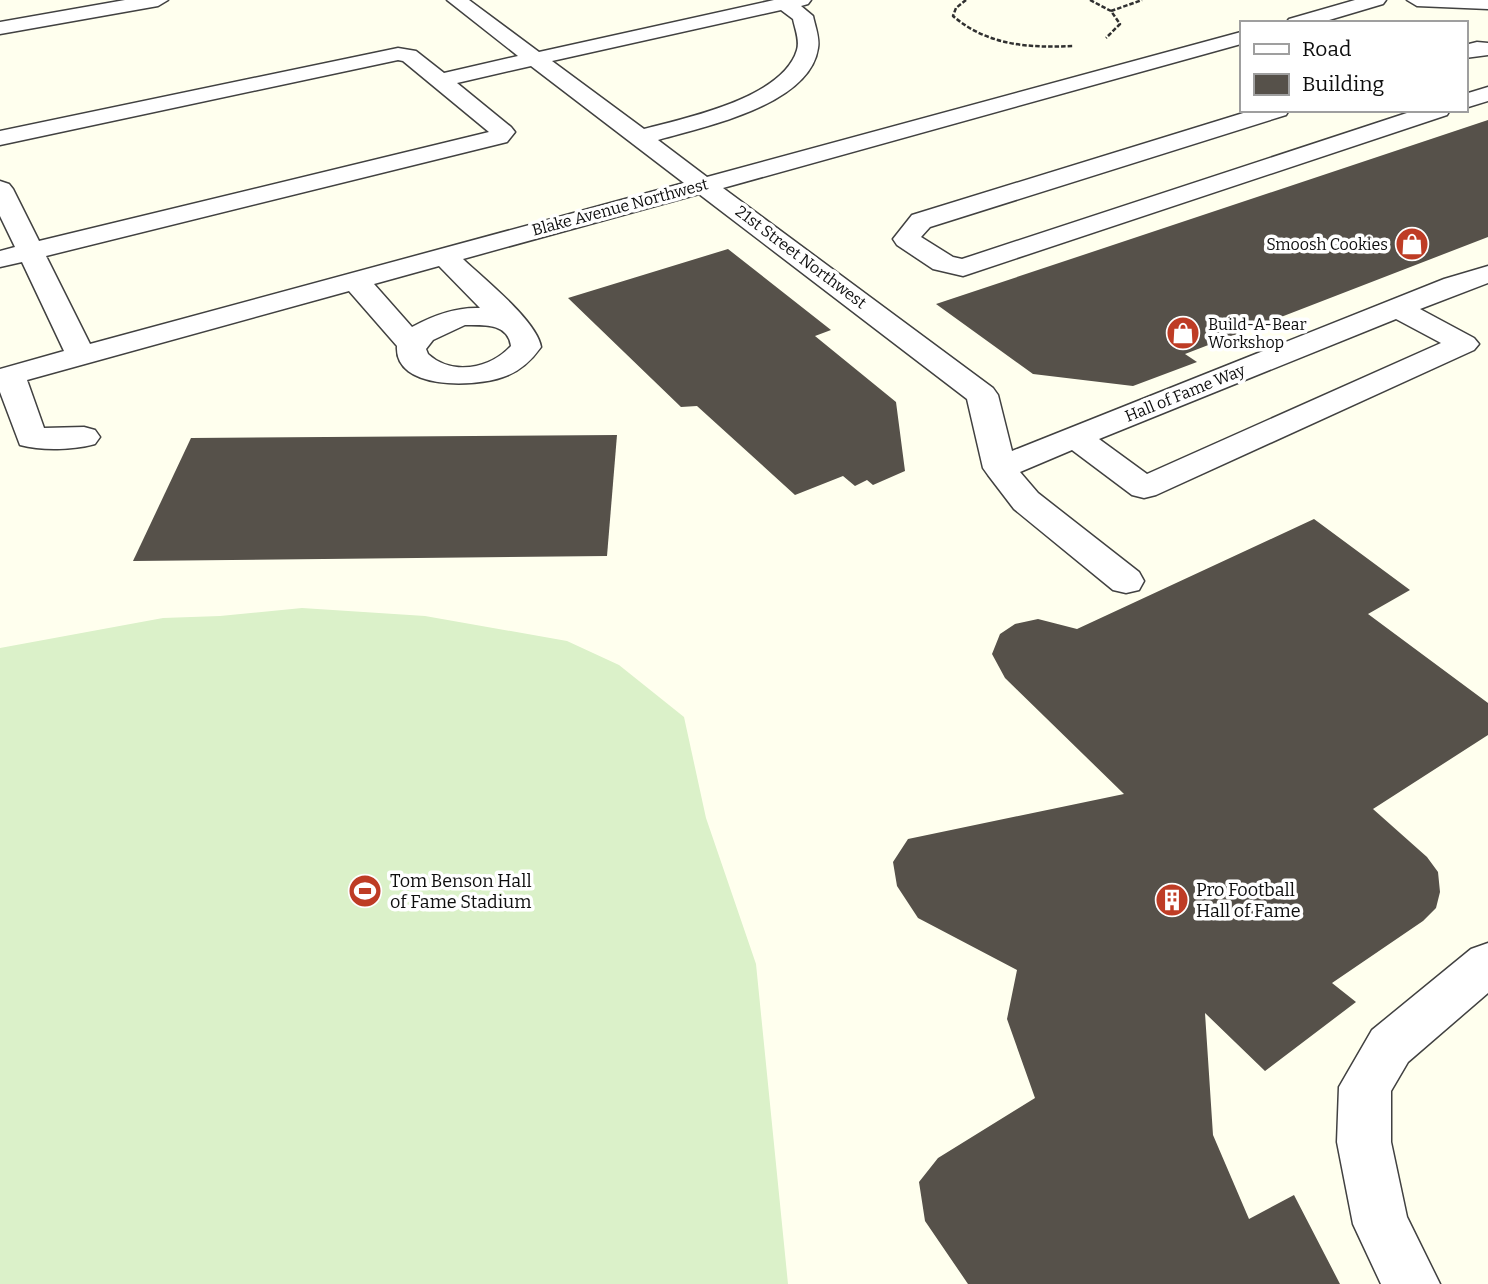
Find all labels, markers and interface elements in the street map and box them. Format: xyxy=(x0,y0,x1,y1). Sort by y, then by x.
legend xyxy=(1240,21,1467,112)
text: Road xyxy=(1302,36,1351,62)
text: Building xyxy=(1302,71,1385,97)
street label: Blake Avenue Northwest xyxy=(530,174,710,240)
street label: 21st Street Northwest xyxy=(732,202,870,312)
shop icon: Smoosh Cookies xyxy=(1393,225,1431,263)
place label: Smoosh Cookies xyxy=(1266,235,1388,254)
shop icon: Build-A-Bear Workshop xyxy=(1164,314,1202,352)
place label: Build-A-Bear Workshop xyxy=(1208,315,1307,352)
street label: Hall of Fame Way xyxy=(1122,360,1248,426)
place label: Tom Benson Hall of Fame Stadium xyxy=(390,870,532,913)
sports icon: Tom Benson Hall of Fame Stadium xyxy=(346,872,384,910)
place label: Pro Football Hall of Fame xyxy=(1196,879,1301,922)
building icon: Pro Football Hall of Fame xyxy=(1153,881,1191,919)

